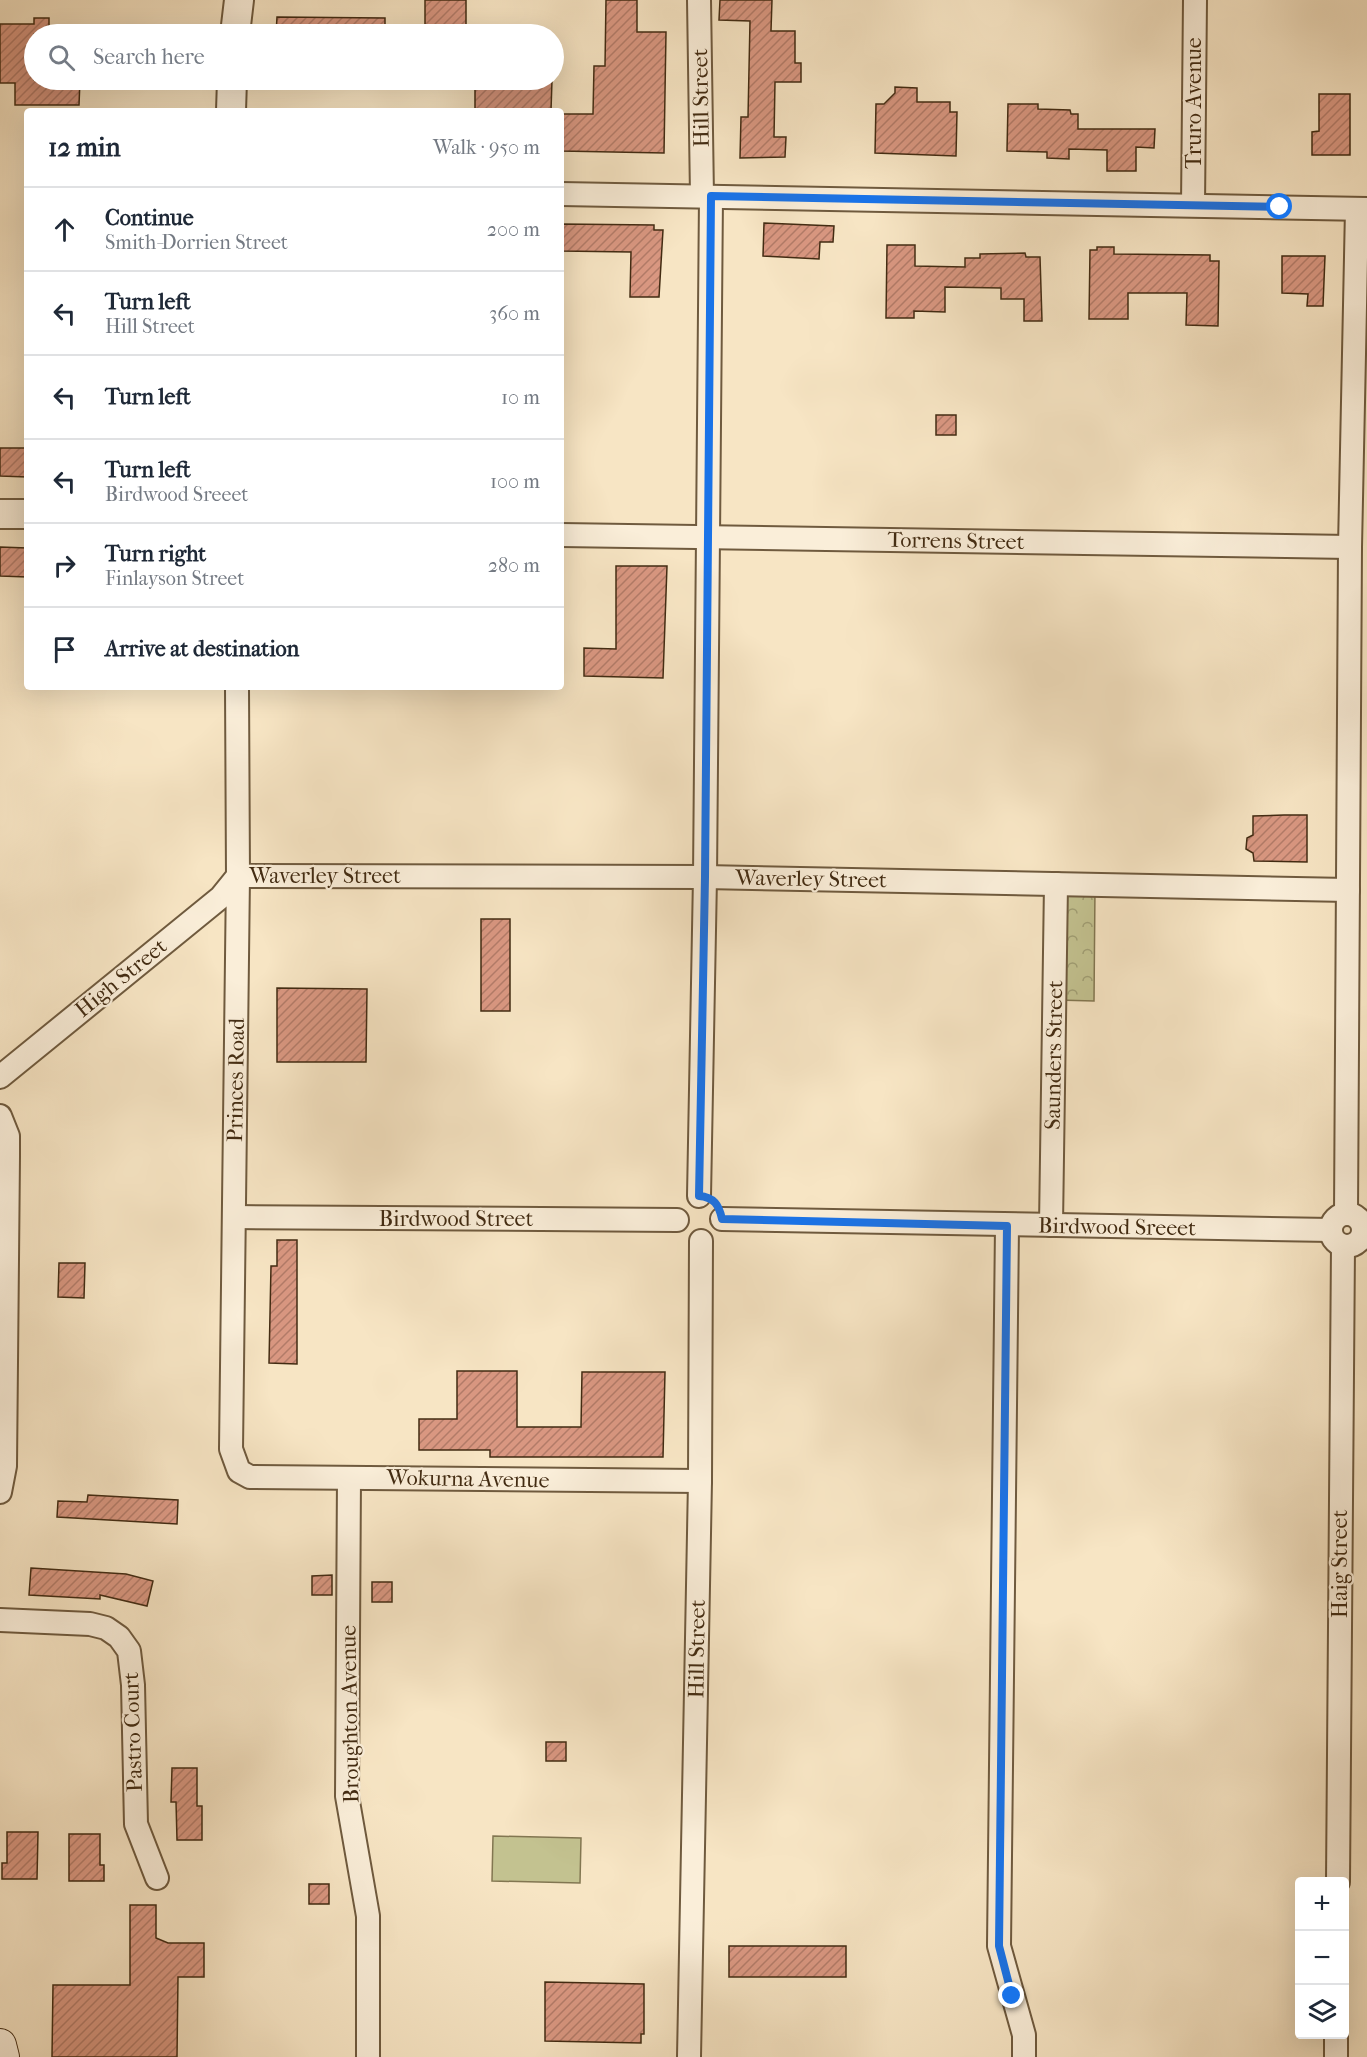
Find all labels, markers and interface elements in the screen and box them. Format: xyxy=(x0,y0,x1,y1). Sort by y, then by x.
search box xyxy=(24,24,564,90)
street label: Truro Avenue xyxy=(1181,37,1207,169)
icon: search xyxy=(45,41,78,74)
text: Search here xyxy=(93,44,205,70)
street label: Hill Street xyxy=(687,48,715,148)
text: 12 min xyxy=(48,132,121,163)
text: Walk · 950 m xyxy=(433,136,540,159)
route start xyxy=(1266,193,1292,219)
text: Continue xyxy=(105,205,194,231)
icon: ahead xyxy=(48,213,81,246)
text: 200 m xyxy=(487,218,540,241)
text: Smith-Dorrien Street xyxy=(105,231,288,254)
text: Turn left xyxy=(105,289,191,315)
icon: left xyxy=(48,297,81,330)
text: 360 m xyxy=(489,302,540,325)
text: Hill Street xyxy=(105,315,195,338)
icon: left xyxy=(48,381,81,414)
text: Turn left xyxy=(105,384,191,410)
text: 10 m xyxy=(501,386,540,409)
text: Turn left xyxy=(105,457,191,483)
icon: left xyxy=(48,465,81,498)
text: 100 m xyxy=(490,470,540,493)
text: Birdwood Sreeet xyxy=(105,483,248,506)
street label: Torrens Street xyxy=(887,527,1025,555)
text: Turn right xyxy=(105,541,206,567)
icon: right xyxy=(48,549,81,582)
text: 280 m xyxy=(488,554,540,577)
text: Finlayson Street xyxy=(105,567,244,590)
icon: arrive xyxy=(48,633,81,666)
text: Arrive at destination xyxy=(105,636,299,662)
street label: Waverley Street xyxy=(248,863,401,889)
street label: Waverley Street xyxy=(734,865,887,893)
street label: High Street xyxy=(70,933,172,1023)
street label: Saunders Street xyxy=(1040,980,1068,1130)
street label: Princes Road xyxy=(222,1017,250,1142)
street label: Birdwood Street xyxy=(379,1206,534,1232)
street label: Birdwood Sreeet xyxy=(1038,1213,1196,1241)
street label: Wokurna Avenue xyxy=(385,1465,550,1493)
street label: Haig Street xyxy=(1327,1510,1353,1618)
street label: Hill Street xyxy=(683,1599,711,1699)
street label: Broughton Avenue xyxy=(335,1625,365,1803)
street label: Pastro Court xyxy=(118,1672,148,1792)
map controls xyxy=(1295,1877,1349,2039)
button: + xyxy=(1295,1877,1349,1931)
button: − xyxy=(1295,1931,1349,1985)
route end xyxy=(998,1982,1024,2008)
button: layers xyxy=(1295,1985,1349,2039)

